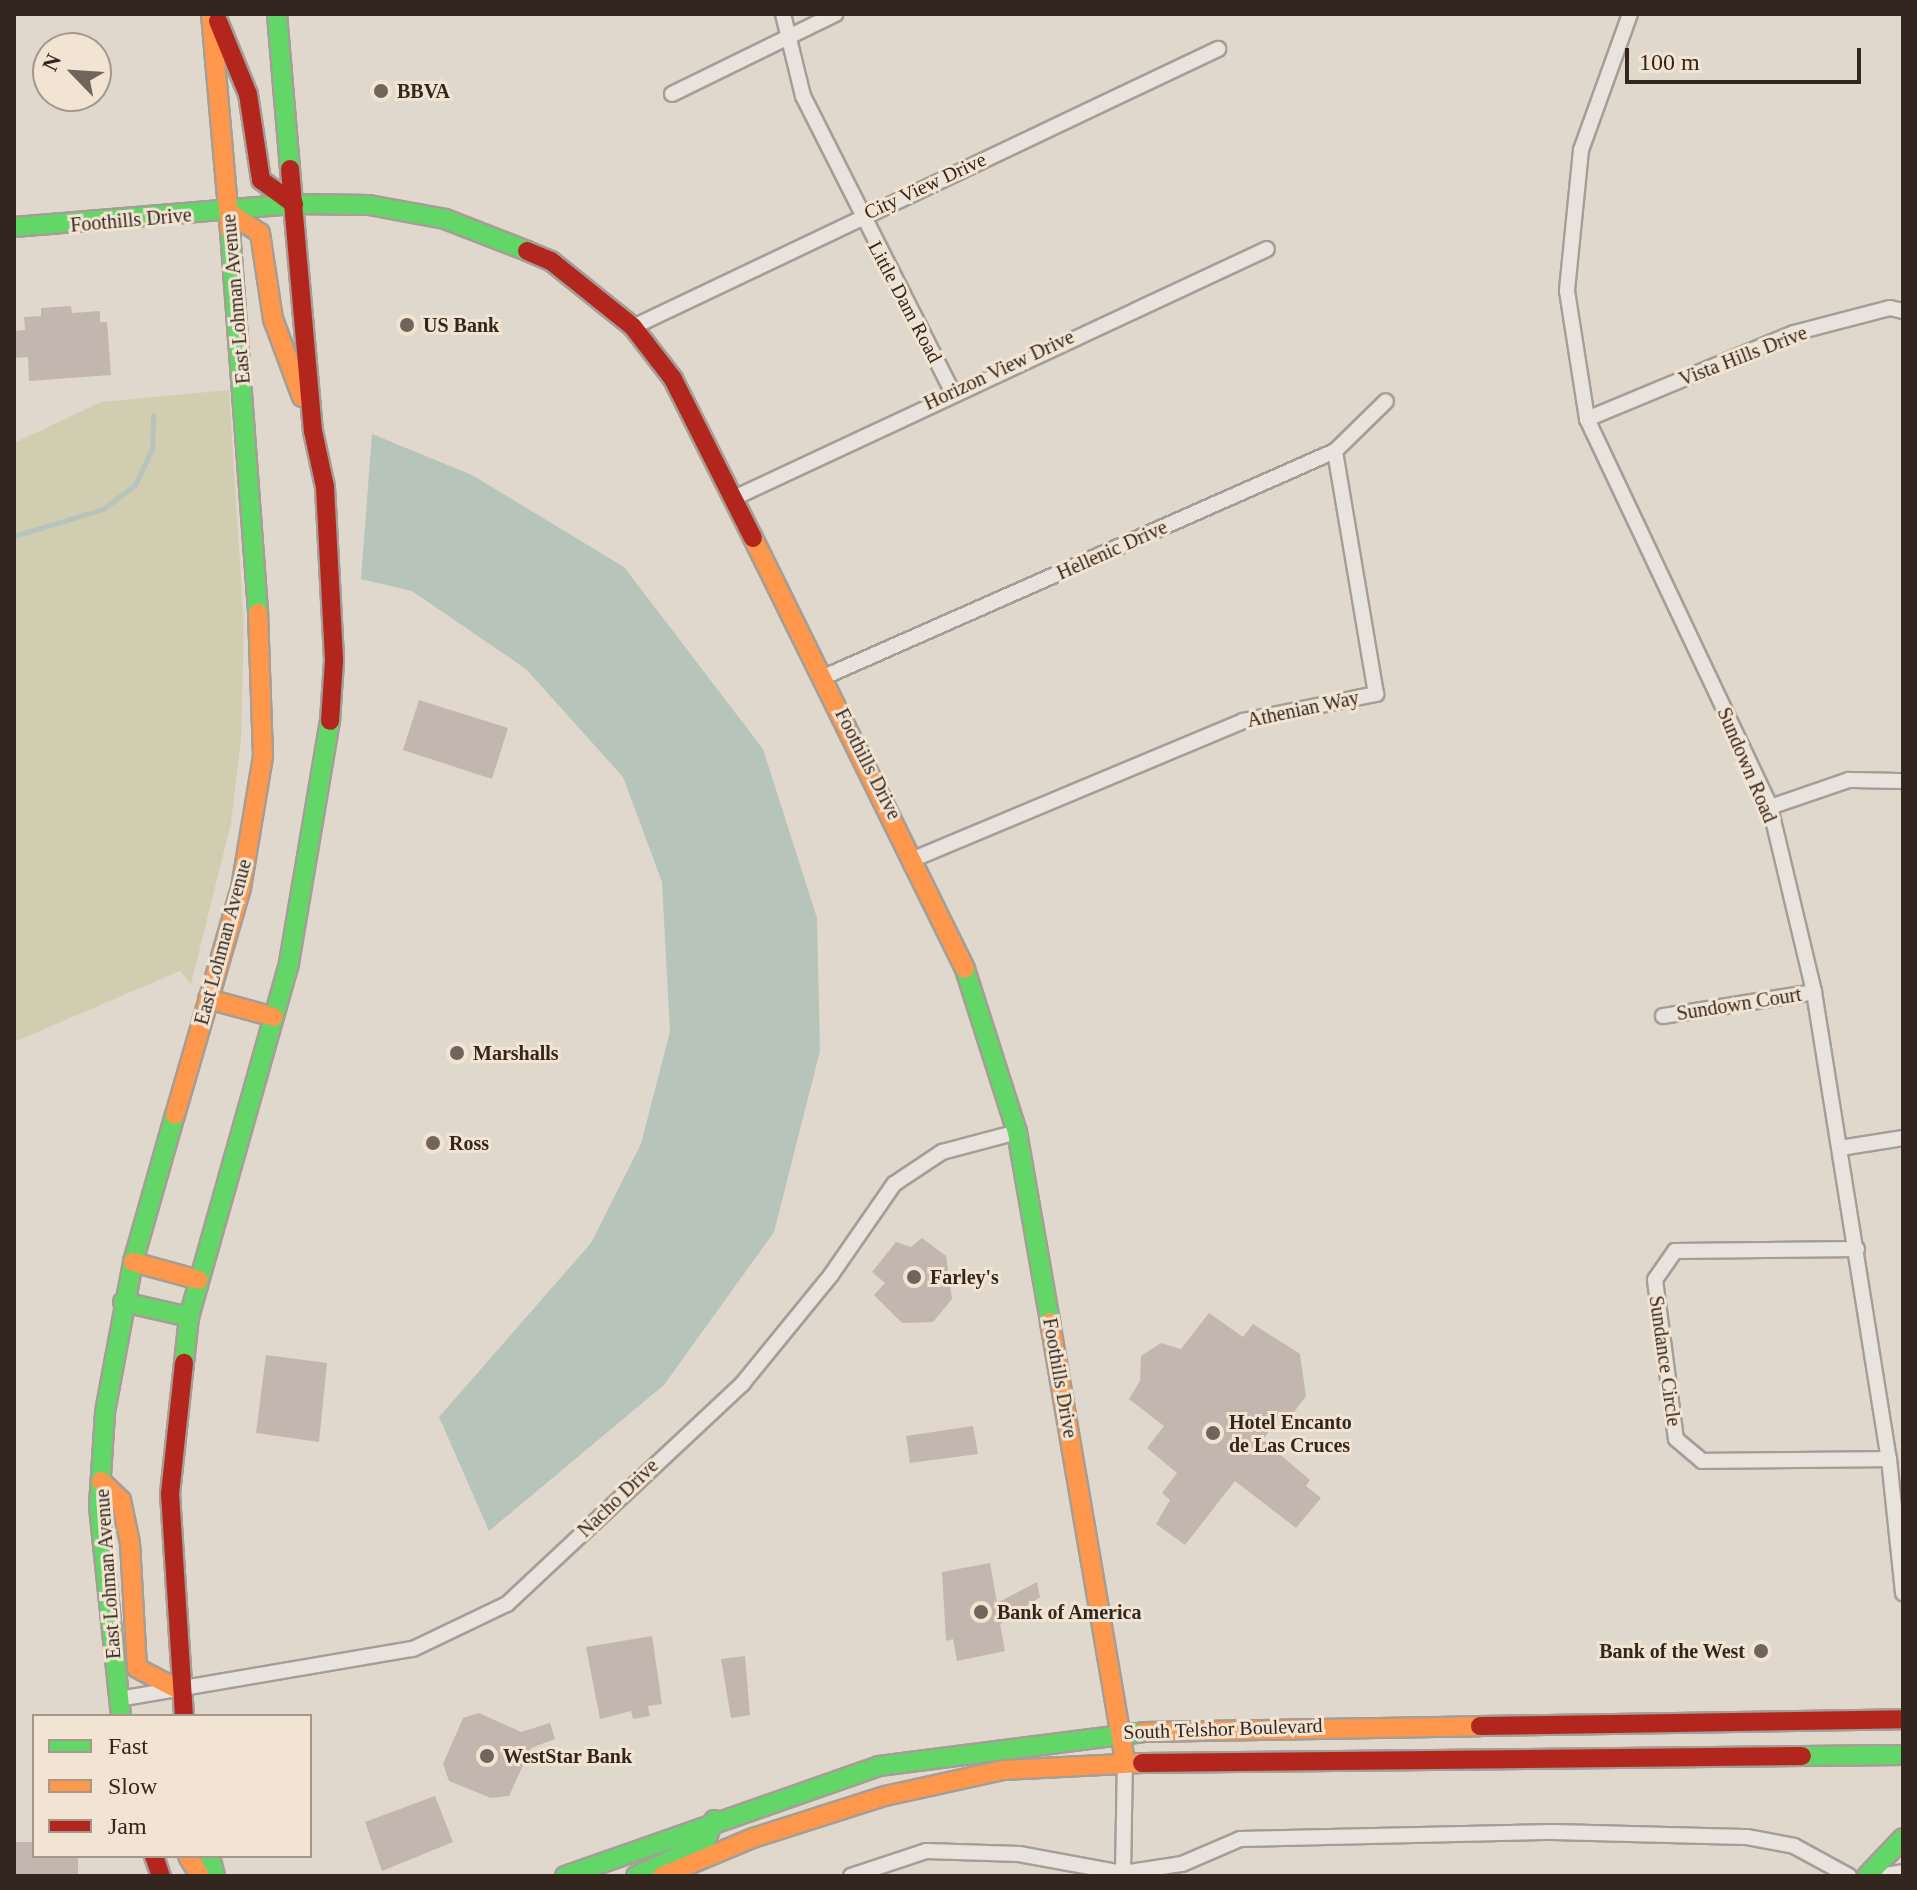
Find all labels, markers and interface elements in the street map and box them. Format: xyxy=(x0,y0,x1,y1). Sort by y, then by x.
north arrow xyxy=(32,32,112,112)
scale bar xyxy=(1629,32,1865,82)
text: 100 m xyxy=(1639,49,1700,75)
text: N xyxy=(37,50,66,75)
place label: BBVA xyxy=(397,79,450,103)
marker: BBVA xyxy=(372,82,390,100)
street label: City View Drive xyxy=(860,147,990,225)
street label: Foothills Drive xyxy=(69,203,193,237)
street label: East Lohman Avenue xyxy=(217,212,255,386)
street label: Little Dam Road xyxy=(863,237,947,367)
place label: US Bank xyxy=(423,313,499,337)
marker: US Bank xyxy=(398,316,416,334)
street label: Vista Hills Drive xyxy=(1675,321,1811,391)
street label: Horizon View Drive xyxy=(920,325,1078,415)
street label: Hellenic Drive xyxy=(1053,515,1171,585)
street label: Athenian Way xyxy=(1245,685,1361,733)
street label: Foothills Drive xyxy=(830,704,906,824)
street label: Sundown Road xyxy=(1712,704,1782,826)
street label: East Lohman Avenue xyxy=(189,856,257,1028)
street label: Sundown Court xyxy=(1675,982,1803,1026)
place label: Marshalls xyxy=(473,1041,559,1065)
marker: Marshalls xyxy=(448,1044,466,1062)
place label: Ross xyxy=(449,1131,489,1155)
marker: Ross xyxy=(424,1134,442,1152)
place label: Farley's xyxy=(930,1265,999,1289)
marker: Farley's xyxy=(905,1268,923,1286)
street label: Sundance Circle xyxy=(1644,1294,1686,1428)
street label: Foothills Drive xyxy=(1038,1316,1082,1440)
place label: Hotel Encanto de Las Cruces xyxy=(1229,1410,1352,1457)
marker: Hotel Encanto de Las Cruces xyxy=(1204,1424,1222,1442)
street label: Nacho Drive xyxy=(573,1454,663,1542)
street label: East Lohman Avenue xyxy=(90,1487,126,1661)
place label: Bank of America xyxy=(997,1600,1143,1624)
marker: Bank of America xyxy=(972,1603,990,1621)
place label: Bank of the West xyxy=(1599,1639,1745,1663)
marker: Bank of the West xyxy=(1752,1642,1770,1660)
legend xyxy=(32,1714,312,1858)
street label: South Telshor Boulevard xyxy=(1123,1714,1323,1744)
text: Fast xyxy=(108,1733,148,1759)
place label: WestStar Bank xyxy=(503,1744,632,1768)
marker: WestStar Bank xyxy=(478,1747,496,1765)
text: Slow xyxy=(108,1773,157,1799)
text: Jam xyxy=(108,1813,147,1839)

